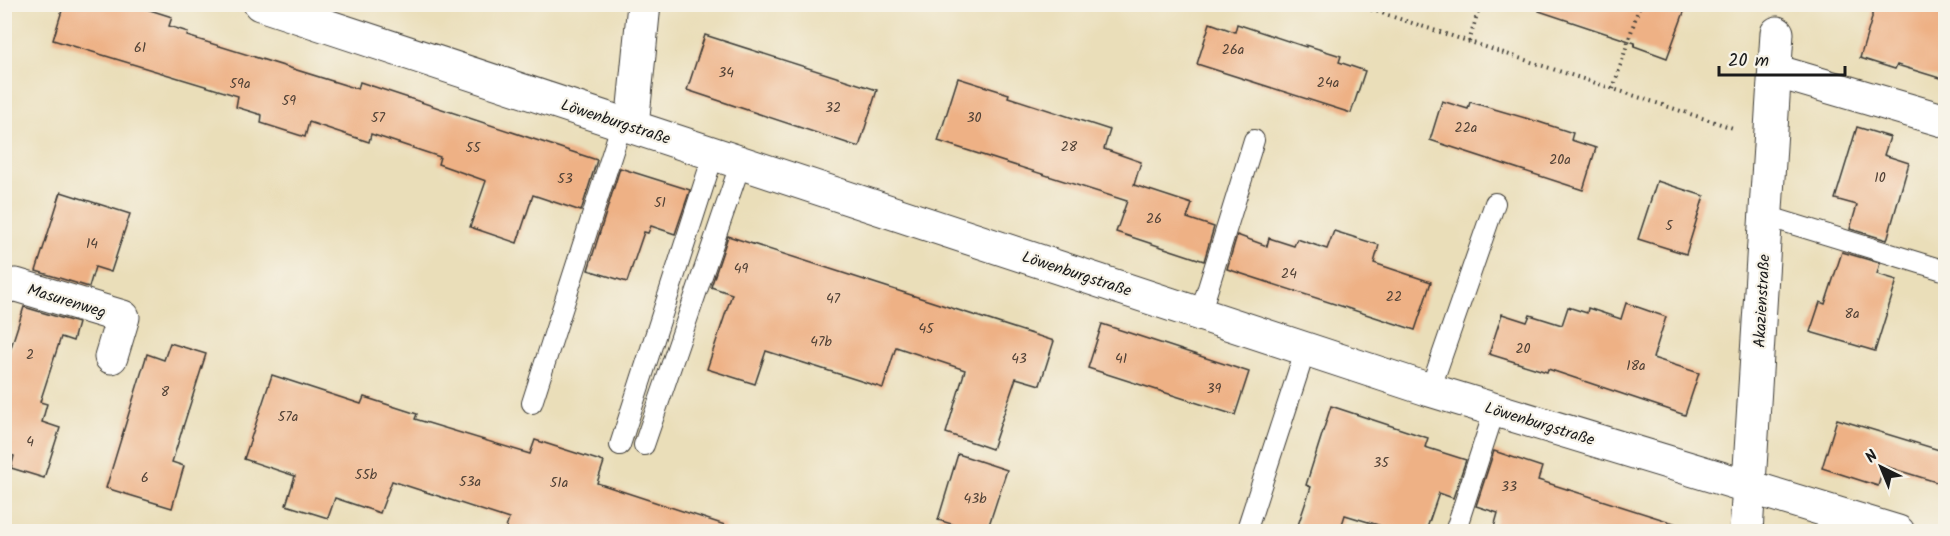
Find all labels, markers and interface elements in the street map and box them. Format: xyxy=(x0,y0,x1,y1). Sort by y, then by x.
house number: 61 xyxy=(134,37,146,59)
house number: 26a xyxy=(1222,39,1244,61)
scale bar xyxy=(1719,39,1845,77)
text: 20 m xyxy=(1728,47,1769,76)
house number: 34 xyxy=(718,62,734,84)
house number: 24a xyxy=(1317,72,1339,94)
house number: 59a xyxy=(230,73,250,95)
house number: 59 xyxy=(282,90,296,112)
street label: Löwenburgstraße xyxy=(558,93,674,152)
house number: 32 xyxy=(825,97,841,119)
house number: 57 xyxy=(371,107,386,129)
house number: 30 xyxy=(967,107,982,129)
house number: 22a xyxy=(1455,117,1477,139)
house number: 28 xyxy=(1061,136,1078,158)
house number: 55 xyxy=(465,137,482,159)
house number: 20a xyxy=(1549,149,1571,171)
house number: 10 xyxy=(1874,167,1886,189)
house number: 53 xyxy=(557,168,573,190)
house number: 51 xyxy=(654,192,666,214)
house number: 26 xyxy=(1146,208,1162,230)
house number: 5 xyxy=(1665,215,1674,237)
house number: 14 xyxy=(86,233,98,255)
street label: Löwenburgstraße xyxy=(1019,245,1135,304)
street label: Akazienstraße xyxy=(1748,254,1777,349)
house number: 49 xyxy=(734,258,748,280)
house number: 24 xyxy=(1281,263,1297,285)
street label: Masurenweg xyxy=(24,278,109,325)
house number: 22 xyxy=(1386,286,1402,308)
house number: 47 xyxy=(826,288,841,310)
house number: 8a xyxy=(1845,303,1860,325)
house number: 45 xyxy=(918,318,935,340)
house number: 47b xyxy=(810,331,832,353)
house number: 20 xyxy=(1515,338,1531,360)
house number: 2 xyxy=(26,344,34,366)
house number: 43 xyxy=(1011,348,1027,370)
house number: 41 xyxy=(1115,348,1127,370)
house number: 18a xyxy=(1626,355,1646,377)
house number: 39 xyxy=(1207,378,1222,400)
house number: 8 xyxy=(161,381,170,403)
street label: Löwenburgstraße xyxy=(1481,396,1598,453)
house number: 57a xyxy=(278,406,298,428)
house number: 4 xyxy=(26,431,34,453)
north arrow xyxy=(1851,437,1911,497)
text: N xyxy=(1860,445,1884,470)
house number: 35 xyxy=(1373,452,1390,474)
house number: 55b xyxy=(355,464,378,486)
house number: 6 xyxy=(141,467,149,489)
house number: 53a xyxy=(459,471,481,493)
house number: 51a xyxy=(550,472,568,494)
house number: 33 xyxy=(1501,476,1517,498)
house number: 43b xyxy=(963,488,987,510)

